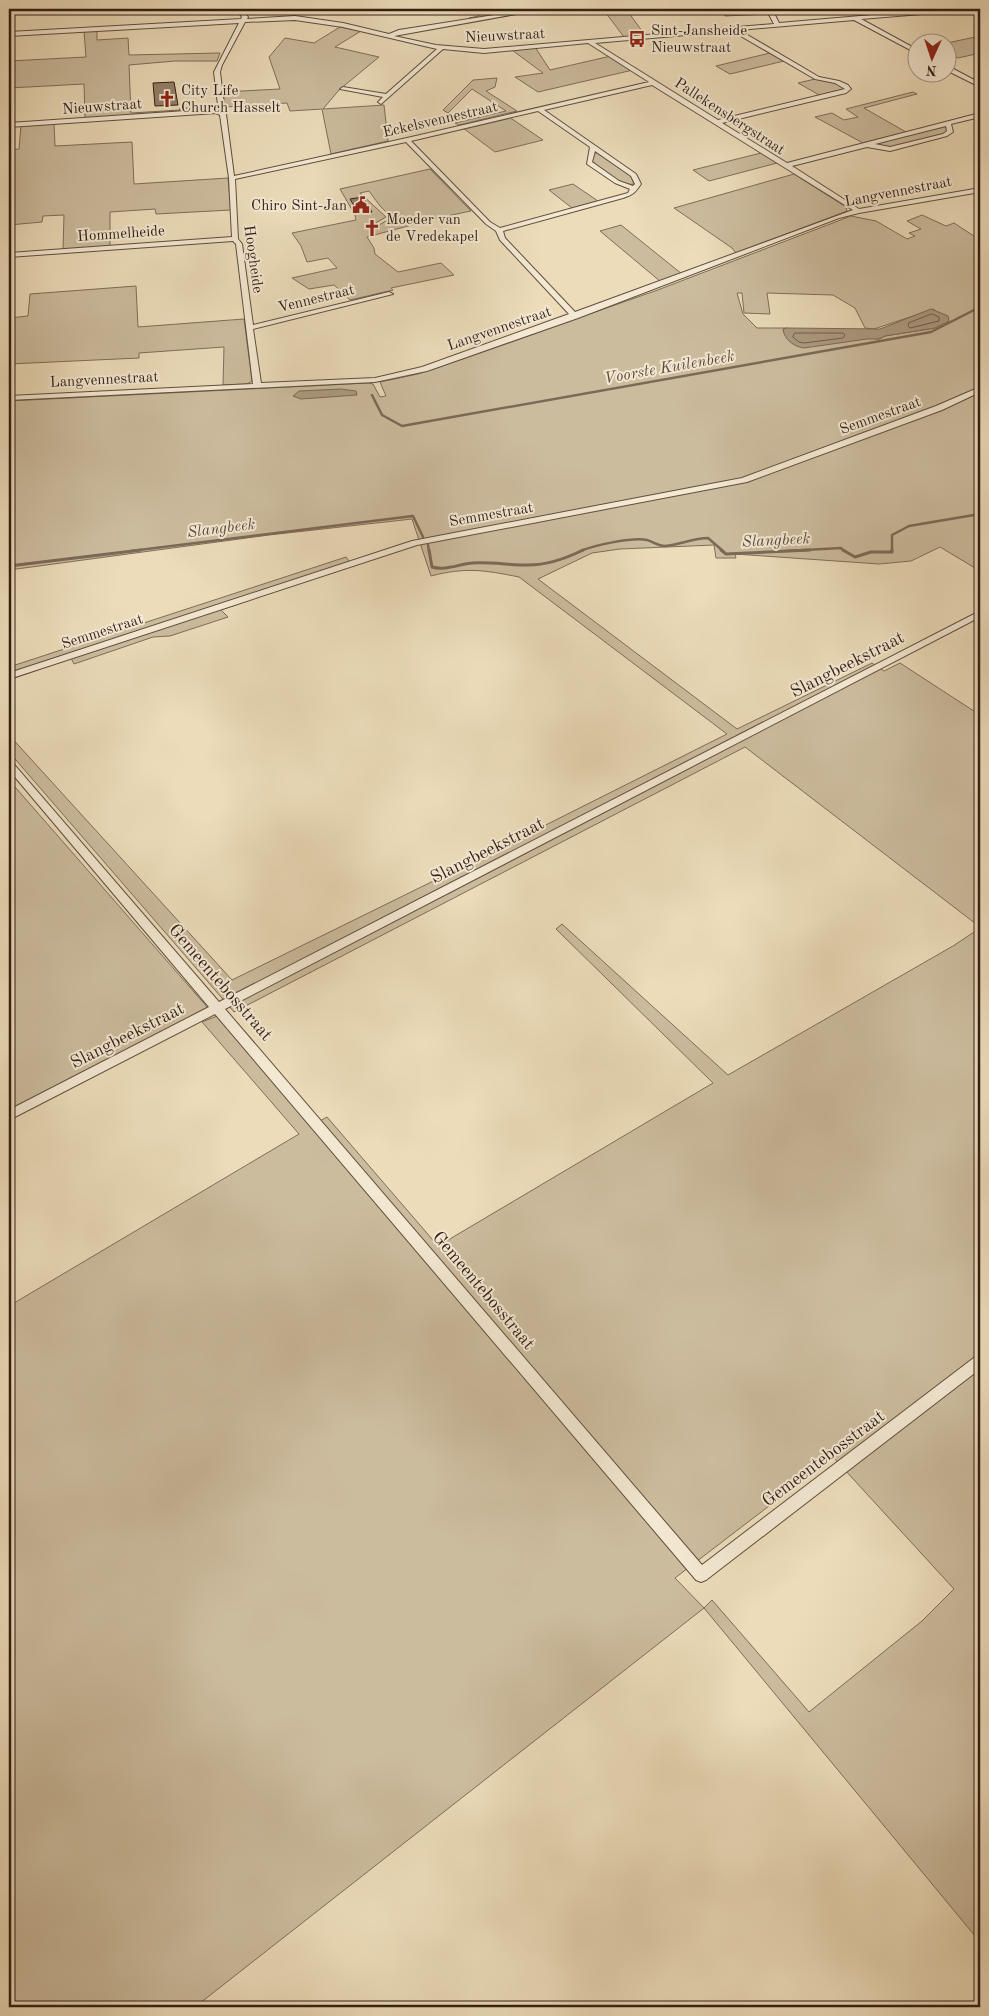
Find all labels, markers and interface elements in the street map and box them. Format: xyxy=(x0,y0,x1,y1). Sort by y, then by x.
place label: Sint-Jansheide Nieuwstraat xyxy=(651,24,747,56)
street label: Nieuwstraat xyxy=(465,27,545,46)
bus stop icon: Sint-Jansheide Nieuwstraat xyxy=(627,29,647,49)
north arrow xyxy=(906,32,956,82)
text: N xyxy=(925,63,937,77)
street label: Pallekensbergstraat xyxy=(671,76,787,158)
place label: City Life Church Hasselt xyxy=(181,84,281,116)
church icon: City Life Church Hasselt xyxy=(157,89,177,109)
street label: Nieuwstraat xyxy=(62,97,143,118)
street label: Eckelsvennestraat xyxy=(381,100,499,141)
street label: Langvennestraat xyxy=(843,175,953,210)
public building icon: Chiro Sint-Jan xyxy=(351,195,371,215)
place label: Chiro Sint-Jan xyxy=(251,199,347,214)
place label: Moeder van de Vredekapel xyxy=(386,213,478,245)
church icon: Moeder van de Vredekapel xyxy=(362,218,382,238)
street label: Hommelheide xyxy=(77,224,166,245)
street label: Hoogheide xyxy=(240,224,265,294)
street label: Vennestraat xyxy=(277,283,356,316)
street label: Langvennestraat xyxy=(446,305,553,354)
water label: Voorste Kuilenbeek xyxy=(603,349,736,387)
street label: Langvennestraat xyxy=(49,370,159,391)
street label: Semmestraat xyxy=(838,395,923,438)
street label: Semmestraat xyxy=(448,501,534,530)
water label: Slangbeek xyxy=(186,517,256,541)
water label: Slangbeek xyxy=(741,531,811,551)
street label: Semmestraat xyxy=(60,612,145,653)
street label: Slangbeekstraat xyxy=(788,628,907,701)
street label: Slangbeekstraat xyxy=(428,814,547,887)
street label: Gemeentebosstraat xyxy=(165,921,276,1044)
street label: Slangbeekstraat xyxy=(68,999,187,1072)
street label: Gemeentebosstraat xyxy=(429,1228,538,1353)
street label: Gemeentebosstraat xyxy=(759,1407,888,1511)

